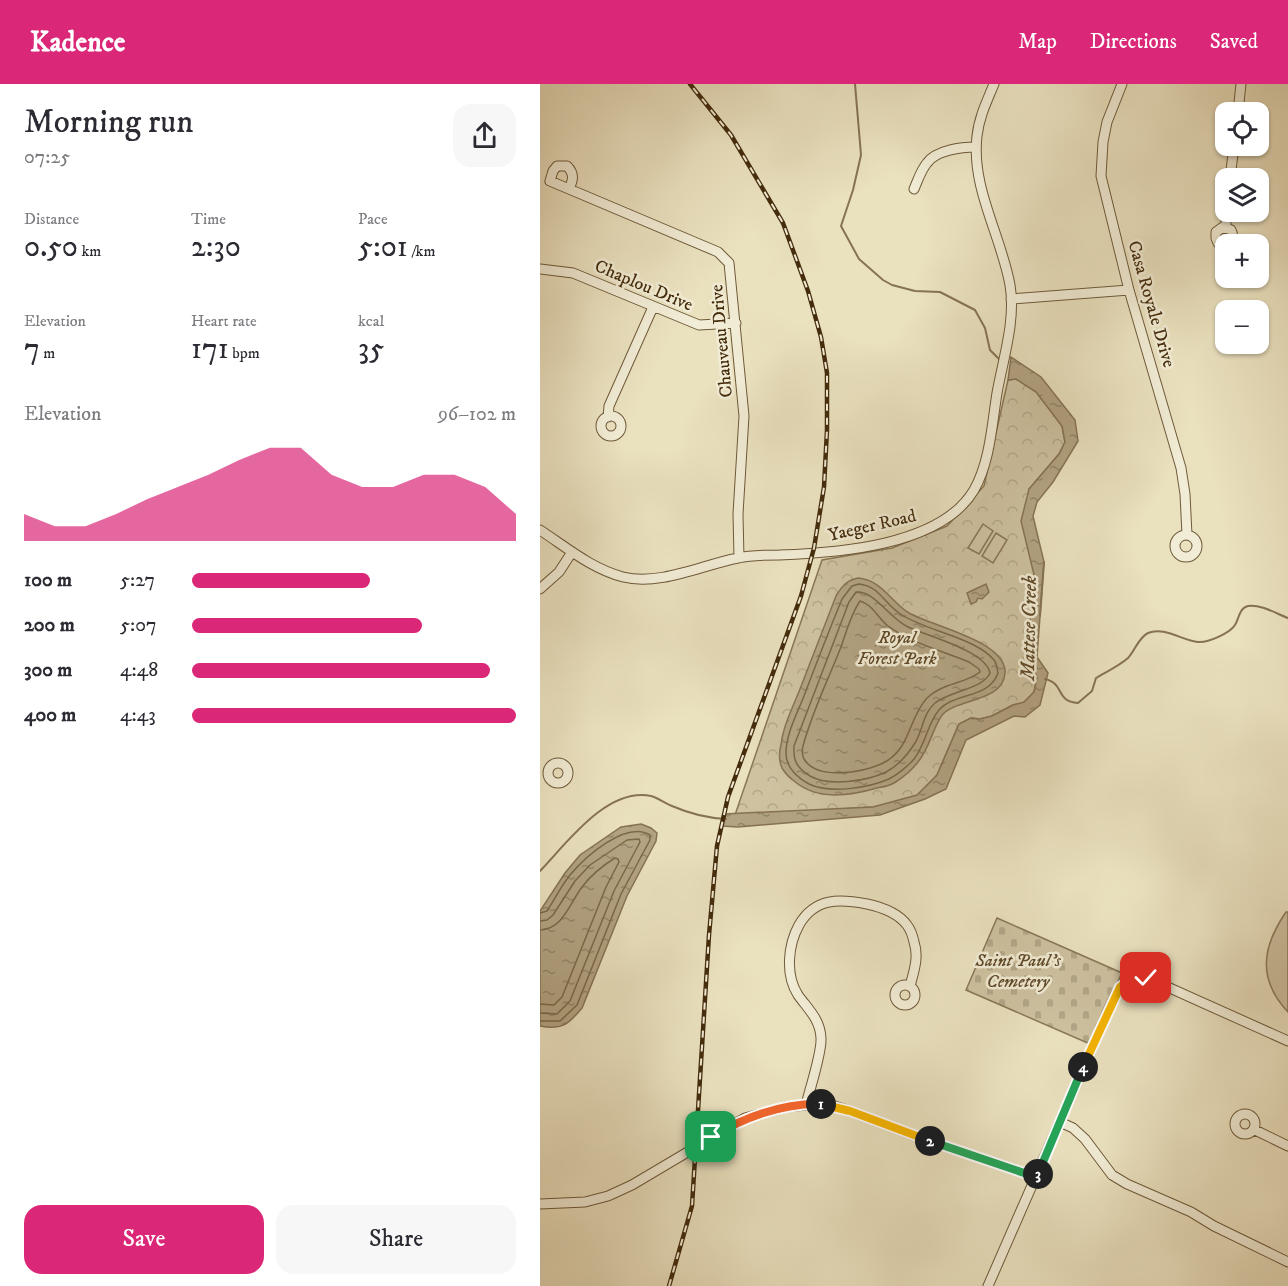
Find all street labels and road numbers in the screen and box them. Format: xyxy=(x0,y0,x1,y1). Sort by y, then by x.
street label: Casa Royale Drive xyxy=(1122,238,1180,370)
street label: Chaplou Drive xyxy=(591,255,696,317)
street label: Chauveau Drive xyxy=(706,283,738,398)
street label: Yaeger Road xyxy=(826,505,918,547)

